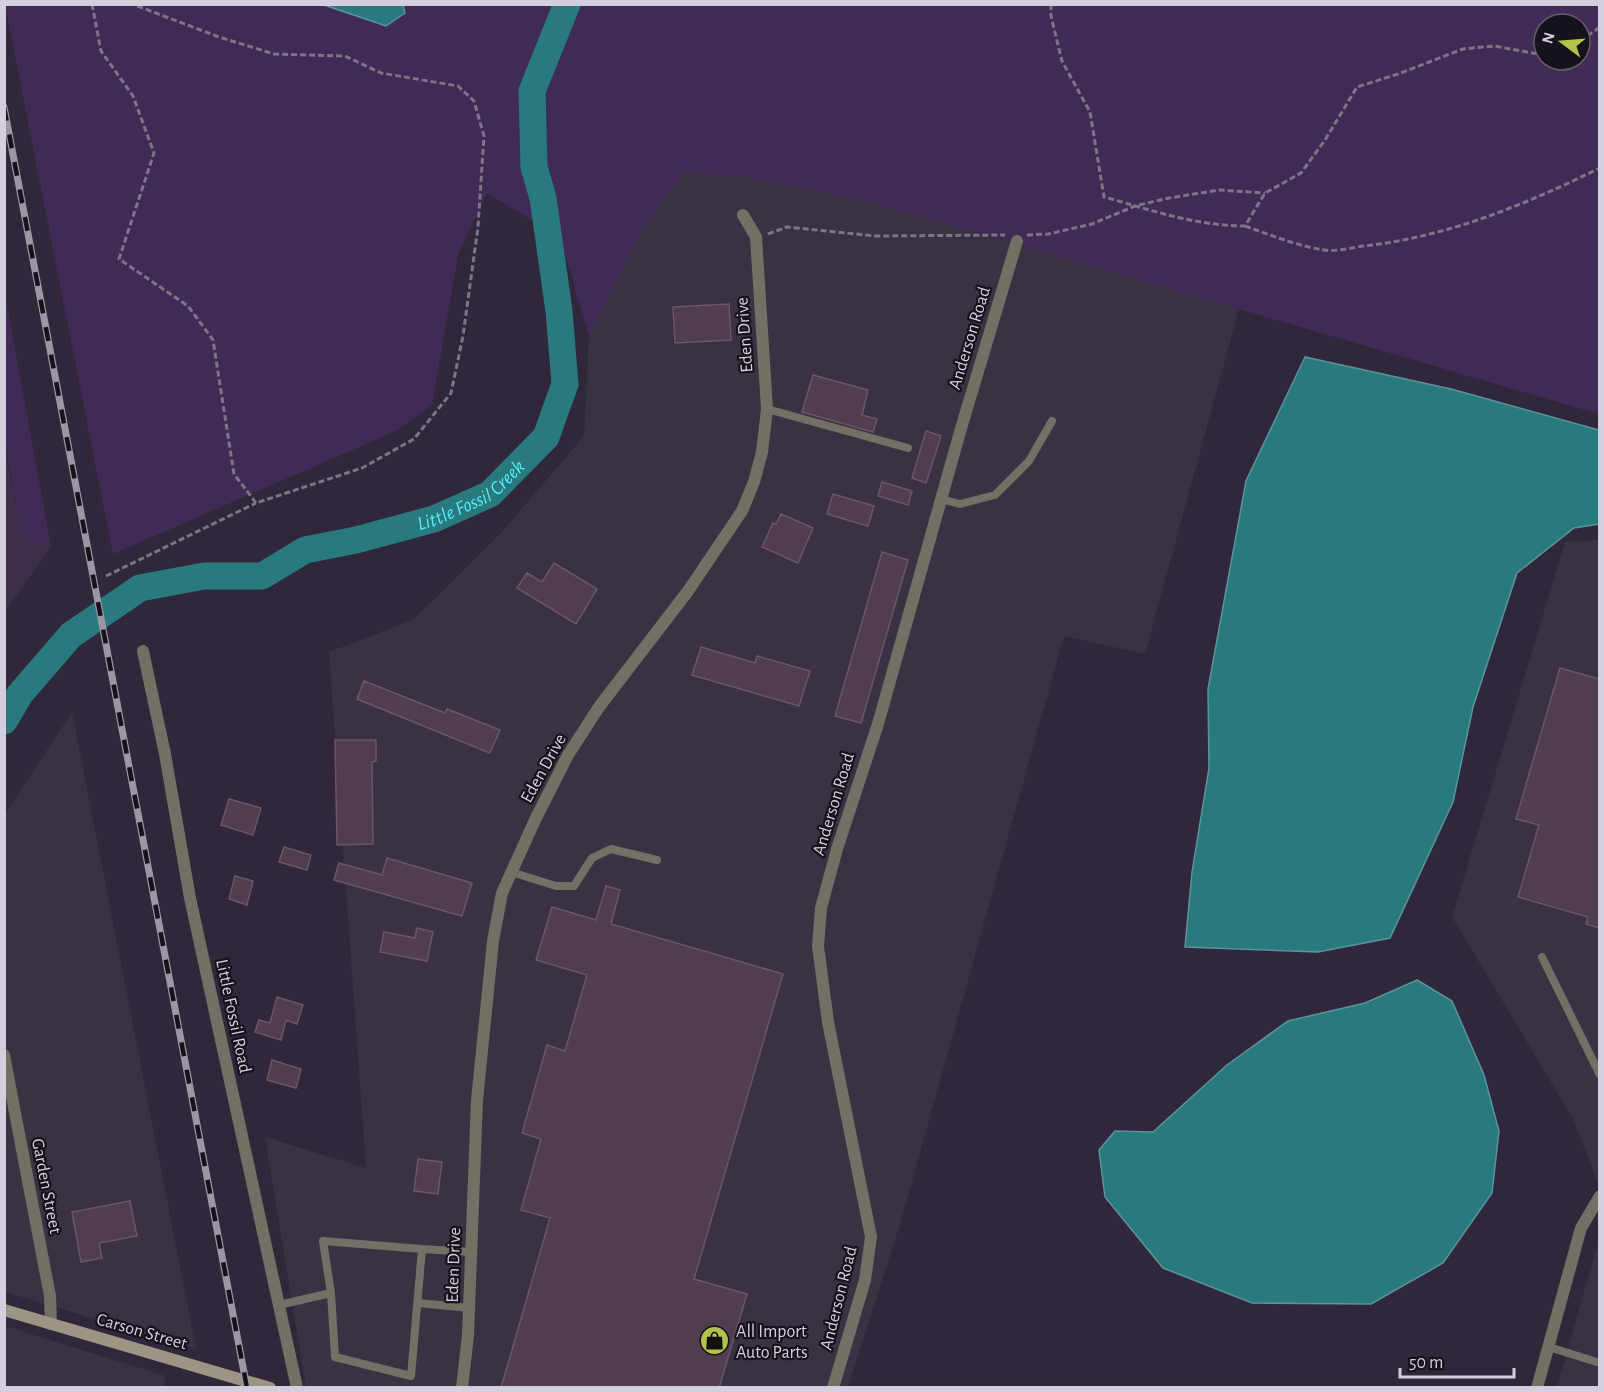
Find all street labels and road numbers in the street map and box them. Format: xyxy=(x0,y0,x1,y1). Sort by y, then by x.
street label: Anderson Road xyxy=(946,285,994,392)
street label: Eden Drive xyxy=(733,297,757,373)
street label: Eden Drive xyxy=(518,731,570,806)
street label: Anderson Road xyxy=(810,751,858,858)
street label: Little Fossil Road xyxy=(212,958,254,1075)
street label: Garden Street xyxy=(28,1137,64,1236)
street label: Eden Drive xyxy=(444,1227,464,1303)
street label: Anderson Road xyxy=(817,1244,861,1352)
street label: Carson Street xyxy=(94,1310,189,1354)

